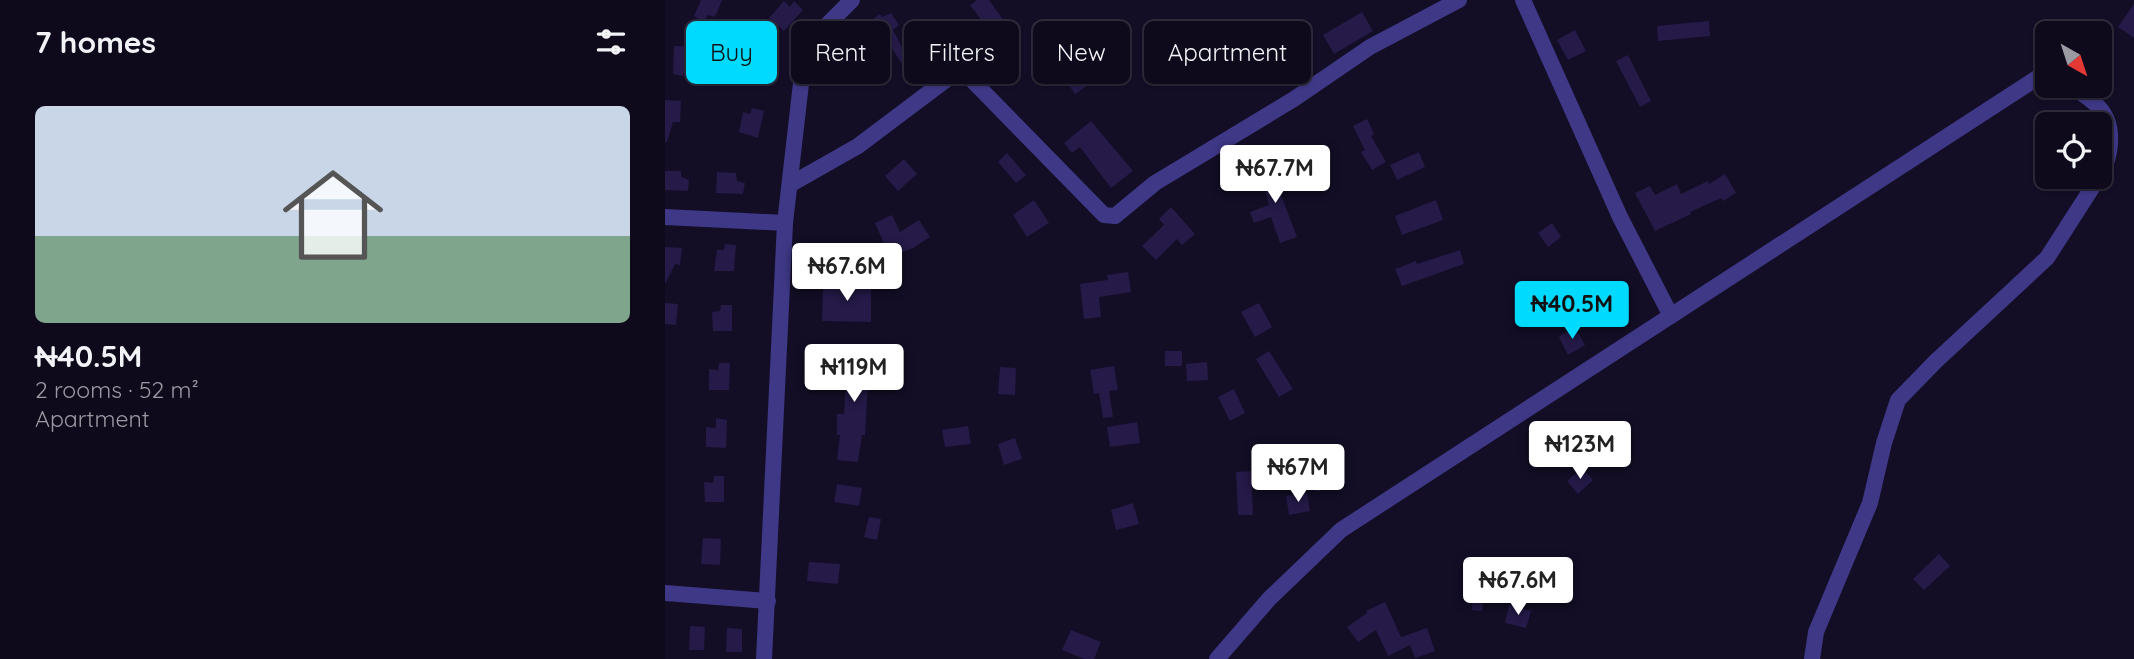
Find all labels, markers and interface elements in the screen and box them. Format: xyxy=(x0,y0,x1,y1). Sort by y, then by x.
chip: Buy xyxy=(686,21,777,84)
chip: Rent xyxy=(791,21,890,84)
chip: Filters xyxy=(904,21,1019,84)
chip: New xyxy=(1033,21,1130,84)
chip: Apartment xyxy=(1144,21,1311,84)
north arrow xyxy=(2035,21,2112,98)
map controls xyxy=(2035,21,2112,189)
text: 7 homes xyxy=(35,23,156,61)
icon: filters xyxy=(592,23,630,61)
button: locate xyxy=(2035,112,2112,189)
pin: ₦67.7M xyxy=(1218,146,1332,205)
icon: home xyxy=(270,152,396,278)
text: ₦67.7M xyxy=(1236,153,1314,182)
pin: ₦67.6M xyxy=(790,244,904,303)
text: ₦67.6M xyxy=(808,251,886,280)
pin: ₦40.5M xyxy=(1515,282,1629,341)
text: ₦40.5M xyxy=(1531,289,1613,318)
text: ₦40.5M xyxy=(35,337,142,375)
pin: ₦119M xyxy=(805,344,903,404)
text: ₦119M xyxy=(821,352,887,381)
text: 2 rooms · 52 m² xyxy=(35,375,199,404)
text: Apartment xyxy=(35,404,149,433)
pin: ₦123M xyxy=(1531,421,1629,481)
text: ₦123M xyxy=(1545,429,1615,458)
pin: ₦67M xyxy=(1257,444,1339,504)
text: ₦67M xyxy=(1267,452,1329,481)
pin: ₦67.6M xyxy=(1461,558,1575,617)
text: ₦67.6M xyxy=(1479,565,1557,594)

